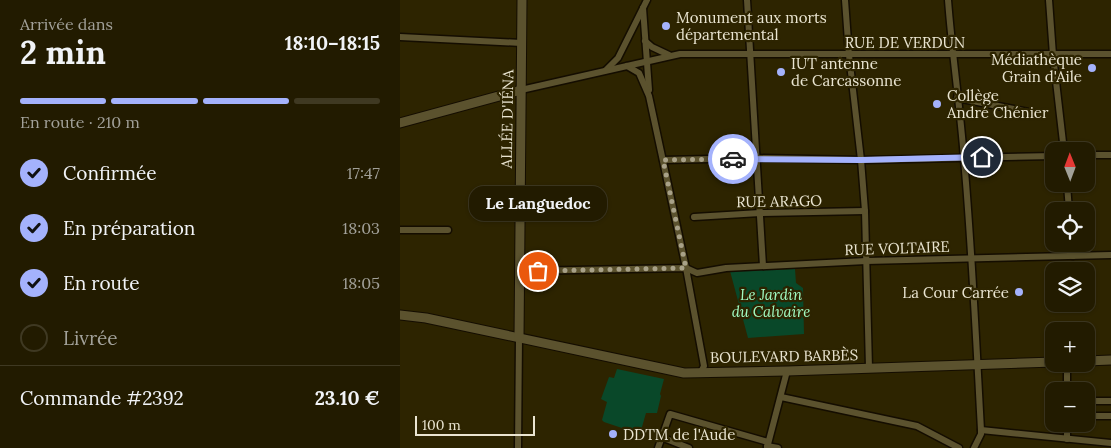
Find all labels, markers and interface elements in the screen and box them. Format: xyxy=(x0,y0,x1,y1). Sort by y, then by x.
place label: Monument aux morts départemental xyxy=(676,8,827,44)
text: Arrivée dans xyxy=(20,14,113,34)
marker: Monument aux morts départemental xyxy=(660,20,672,32)
text: 18:10–18:15 xyxy=(285,31,380,55)
text: 2 min xyxy=(20,32,106,73)
street label: RUE DE VERDUN xyxy=(845,33,965,52)
place label: Médiathèque Grain d'Aile xyxy=(991,50,1082,86)
place label: IUT antenne de Carcassonne xyxy=(791,54,901,90)
marker: Médiathèque Grain d'Aile xyxy=(1086,62,1098,74)
marker: IUT antenne de Carcassonne xyxy=(775,66,787,78)
street label: ALLÉE D'IÉNA xyxy=(497,69,517,170)
place label: Collège André Chénier xyxy=(946,86,1049,122)
marker: Collège André Chénier xyxy=(931,98,943,110)
text: En route · 210 m xyxy=(20,112,140,132)
courier xyxy=(708,134,758,184)
pin xyxy=(961,136,1003,178)
north arrow xyxy=(1045,142,1095,192)
map controls xyxy=(1045,142,1095,432)
icon: home xyxy=(968,143,996,171)
icon: car xyxy=(719,145,747,173)
icon: check xyxy=(20,159,48,187)
text: Confirmée xyxy=(63,161,156,185)
text: 17:47 xyxy=(347,163,380,183)
callout: Le Languedoc xyxy=(469,186,607,221)
street label: RUE ARAGO xyxy=(736,191,822,211)
text: Le Languedoc xyxy=(485,193,591,213)
button: locate xyxy=(1045,202,1095,252)
icon: check xyxy=(20,214,48,242)
text: En préparation xyxy=(63,216,195,240)
text: 18:03 xyxy=(342,218,380,238)
street label: RUE VOLTAIRE xyxy=(844,237,950,259)
pin xyxy=(517,250,559,292)
icon: bag xyxy=(524,257,552,285)
button: layers xyxy=(1045,262,1095,312)
icon: check xyxy=(20,269,48,297)
text: En route xyxy=(63,271,140,295)
text: 18:05 xyxy=(343,273,380,293)
place label: La Cour Carrée xyxy=(902,283,1009,302)
park label: Le Jardin du Calvaire xyxy=(732,285,810,321)
marker: La Cour Carrée xyxy=(1013,286,1025,298)
button: + xyxy=(1045,322,1095,372)
text: Livrée xyxy=(63,326,118,350)
street label: BOULEVARD BARBÈS xyxy=(710,345,858,367)
button: − xyxy=(1045,382,1095,432)
text: Commande #2392 xyxy=(20,386,184,410)
text: 23.10 € xyxy=(315,386,380,410)
scale bar xyxy=(415,413,535,436)
text: 100 m xyxy=(422,416,461,434)
place label: DDTM de l'Aude xyxy=(623,425,735,444)
marker: DDTM de l'Aude xyxy=(607,428,619,440)

